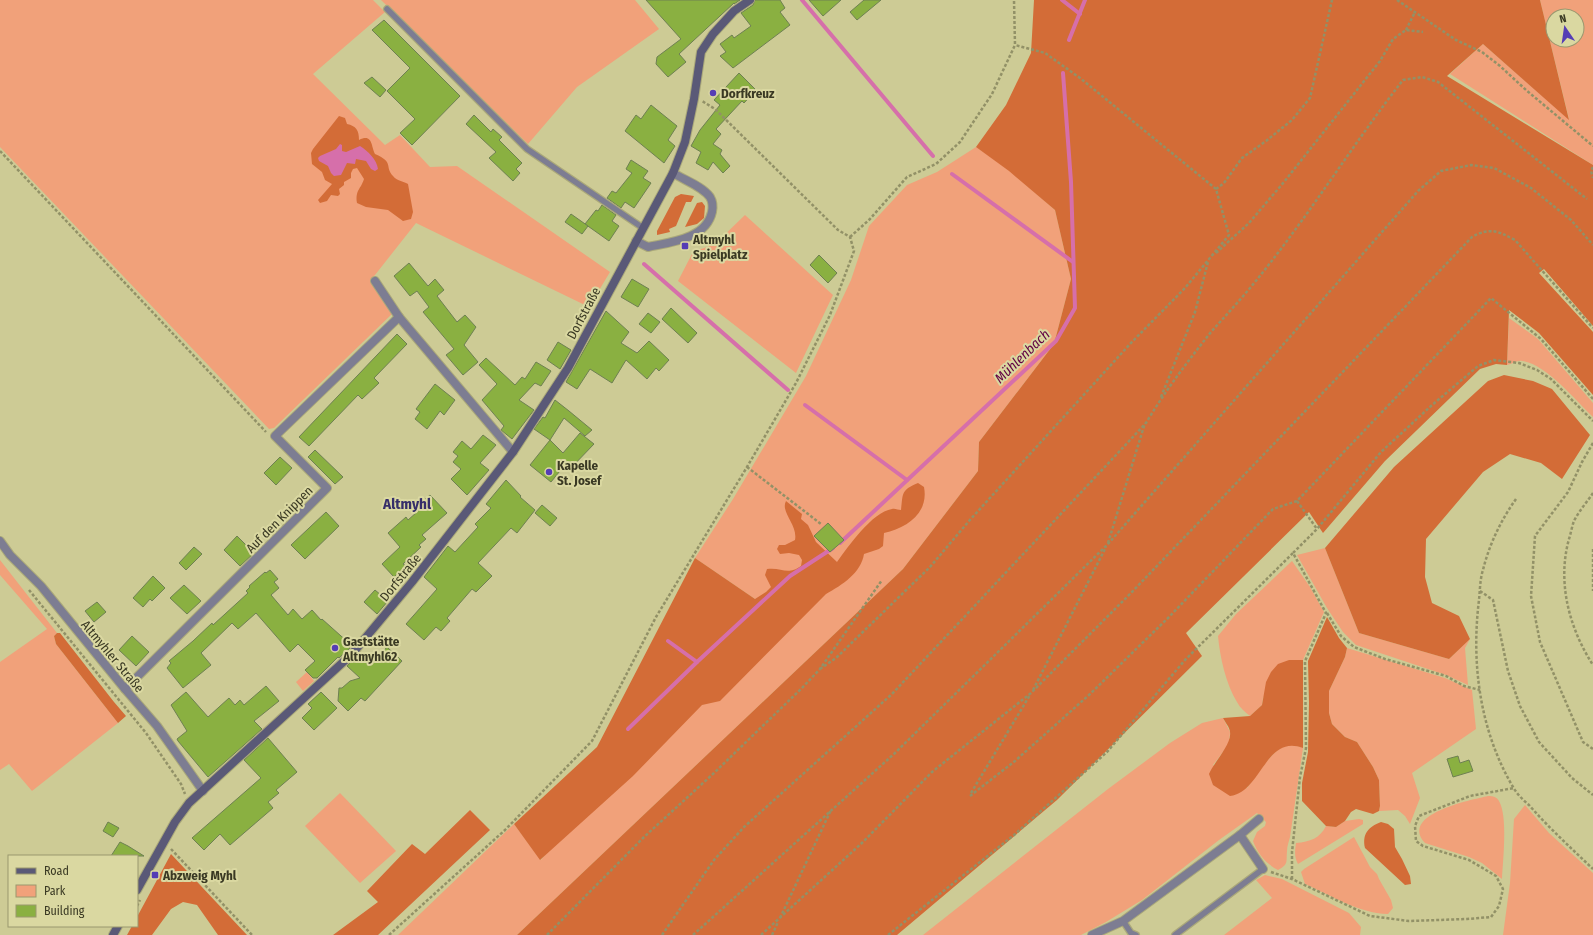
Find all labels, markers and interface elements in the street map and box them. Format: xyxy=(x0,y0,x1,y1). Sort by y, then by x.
north arrow xyxy=(1545,8,1585,48)
text: N xyxy=(1558,12,1568,26)
place label: Dorfkreuz xyxy=(721,86,775,101)
marker: Dorfkreuz xyxy=(708,88,718,98)
place label: Altmyhl Spielplatz xyxy=(692,232,748,262)
marker: Altmyhl Spielplatz xyxy=(680,241,690,251)
street label: Dorfstraße xyxy=(564,285,603,342)
water label: Mühlenbach xyxy=(991,326,1053,387)
place label: Kapelle St. Josef xyxy=(557,458,603,488)
marker: Kapelle St. Josef xyxy=(544,467,554,477)
street label: Auf den Knippen xyxy=(243,483,316,556)
district label: Altmyhl xyxy=(382,495,432,513)
street label: Dorfstraße xyxy=(377,551,424,604)
street label: Altmyhler Straße xyxy=(78,617,147,695)
place label: Gaststätte Altmyhl62 xyxy=(342,634,400,664)
marker: Gaststätte Altmyhl62 xyxy=(330,643,340,653)
legend xyxy=(8,855,138,927)
text: Road xyxy=(44,864,69,878)
place label: Abzweig Myhl xyxy=(162,868,237,883)
marker: Abzweig Myhl xyxy=(150,870,160,880)
text: Park xyxy=(44,884,66,898)
text: Building xyxy=(44,904,85,918)

